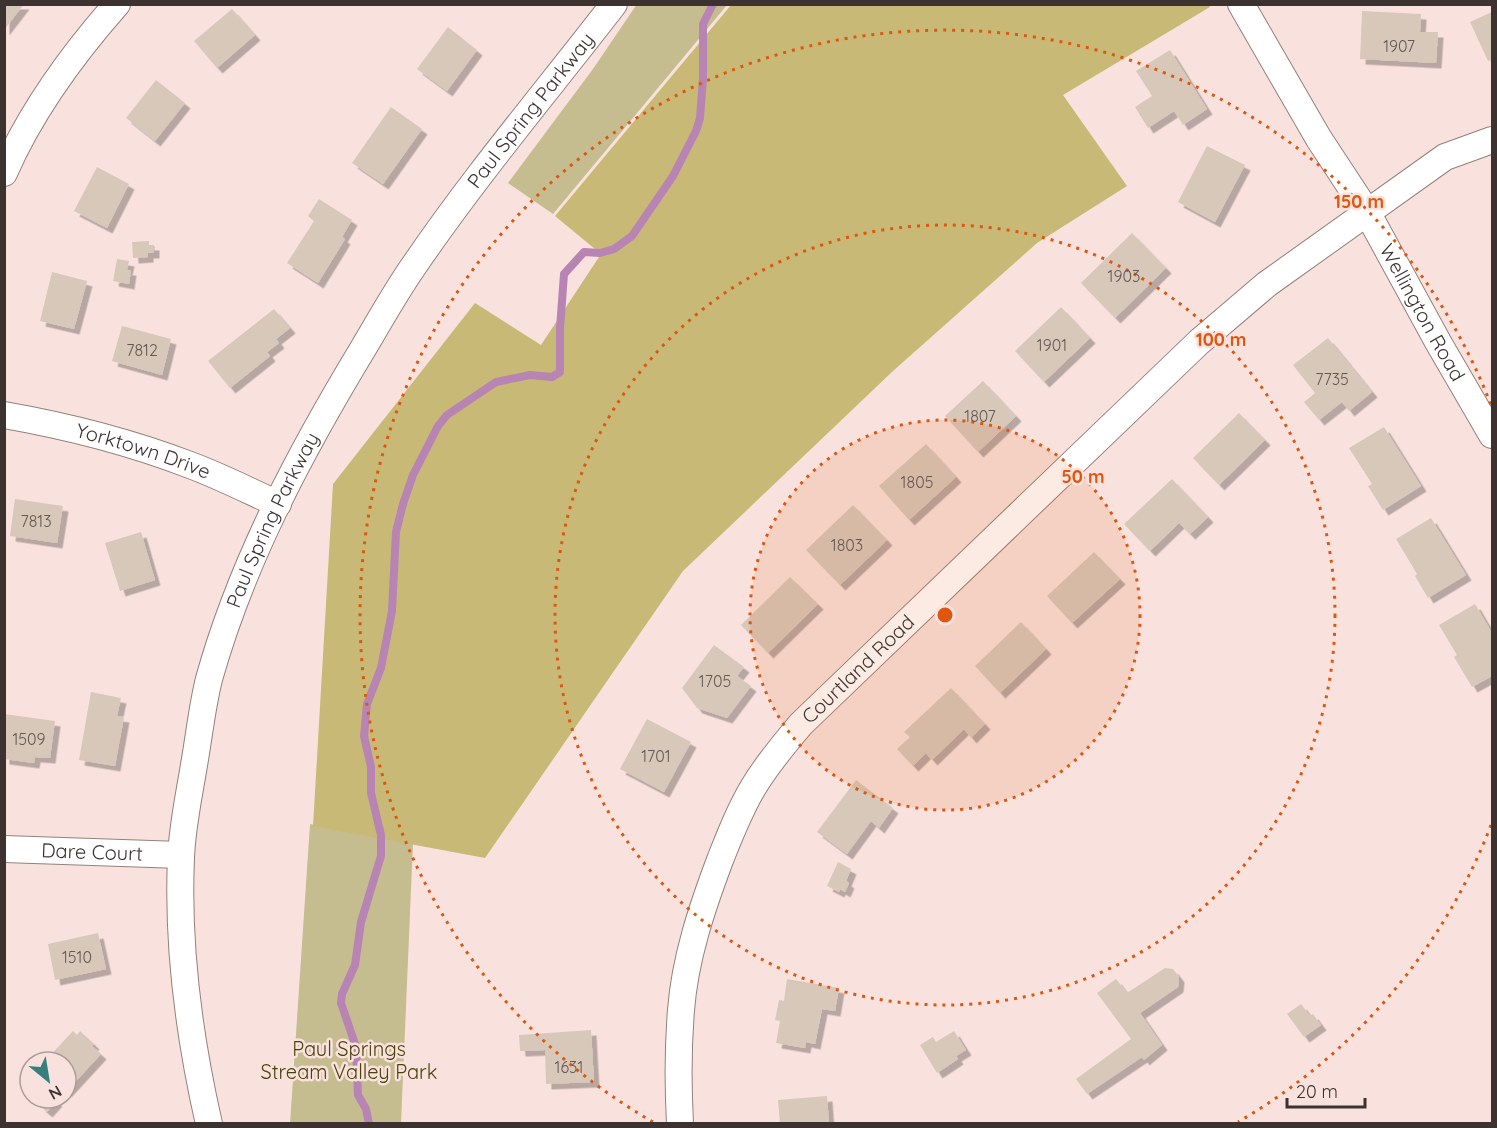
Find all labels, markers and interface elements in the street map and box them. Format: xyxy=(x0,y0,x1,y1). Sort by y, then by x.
street label: Paul Spring Parkway xyxy=(461,27,599,193)
house number: 1907 xyxy=(1383,36,1415,56)
text: 150 m xyxy=(1334,190,1384,213)
street label: Wellington Road xyxy=(1375,239,1471,385)
house number: 1903 xyxy=(1108,266,1140,286)
text: 100 m xyxy=(1196,328,1246,351)
house number: 1901 xyxy=(1037,335,1067,355)
house number: 7812 xyxy=(126,340,158,360)
house number: 7735 xyxy=(1315,369,1349,389)
house number: 1807 xyxy=(964,406,996,426)
street label: Yorktown Drive xyxy=(74,417,215,484)
street label: Paul Spring Parkway xyxy=(220,428,324,611)
text: 50 m xyxy=(1061,465,1105,488)
house number: 1805 xyxy=(901,472,933,492)
house number: 7813 xyxy=(20,511,52,531)
house number: 1803 xyxy=(831,535,863,555)
centre of rings xyxy=(935,605,955,625)
street label: Courtland Road xyxy=(796,609,919,729)
house number: 1705 xyxy=(699,671,731,691)
house number: 1509 xyxy=(12,729,46,749)
house number: 1701 xyxy=(641,746,671,766)
street label: Dare Court xyxy=(41,837,143,866)
house number: 1510 xyxy=(62,947,92,967)
park label: Paul Springs Stream Valley Park xyxy=(261,1036,438,1084)
north arrow xyxy=(18,1050,78,1110)
house number: 1631 xyxy=(555,1057,583,1077)
scale bar xyxy=(1287,1071,1365,1109)
text: 20 m xyxy=(1296,1080,1338,1103)
text: N xyxy=(45,1081,66,1105)

